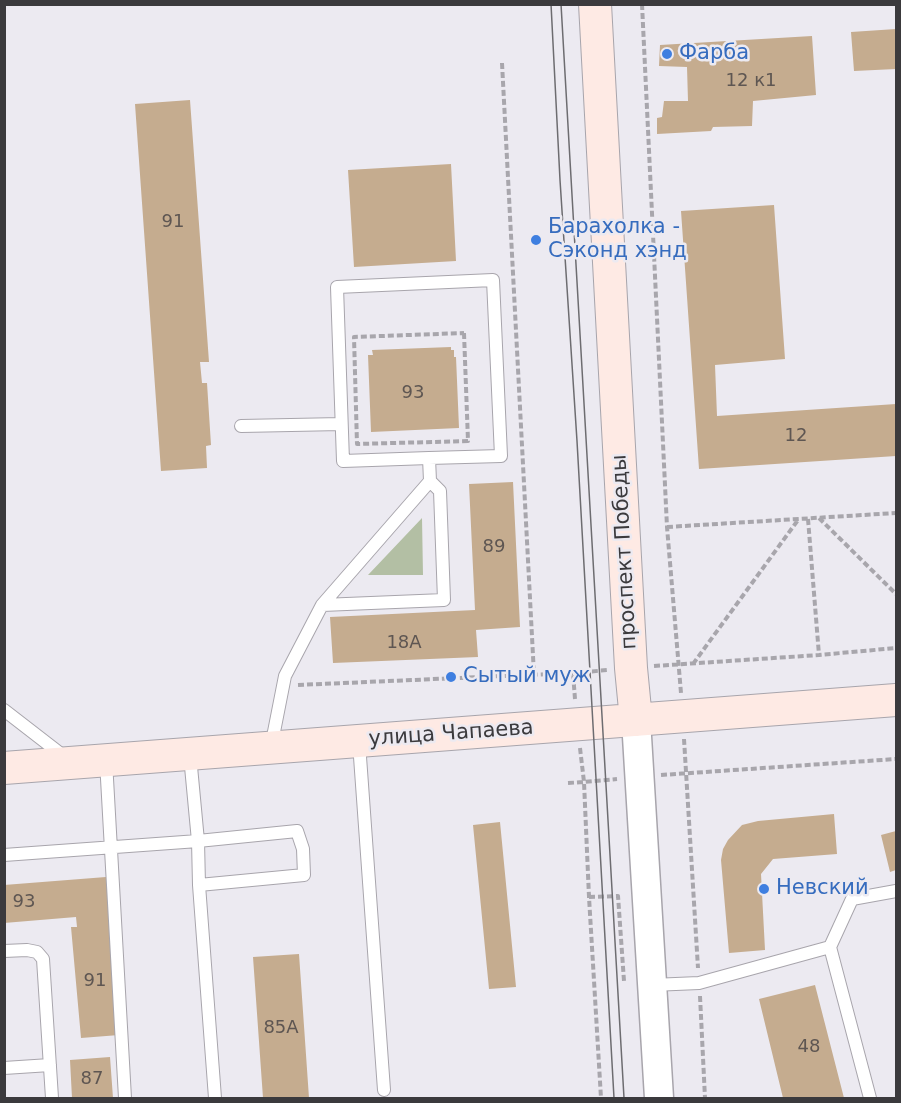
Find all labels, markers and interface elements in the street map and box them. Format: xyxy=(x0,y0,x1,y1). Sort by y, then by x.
place label: Фарба xyxy=(679,41,749,67)
marker: Фарба xyxy=(660,47,674,61)
house number: 12 к1 xyxy=(726,70,776,92)
house number: 91 xyxy=(162,211,184,233)
place label: Барахолка - Сэконд хэнд xyxy=(548,215,687,265)
marker: Барахолка - Сэконд хэнд xyxy=(529,233,543,247)
house number: 93 xyxy=(402,382,424,404)
house number: 12 xyxy=(785,425,807,447)
street label: проспект Победы xyxy=(607,454,643,650)
house number: 89 xyxy=(483,536,505,558)
house number: 18А xyxy=(386,632,422,654)
place label: Сытый муж xyxy=(463,664,591,690)
marker: Сытый муж xyxy=(444,670,458,684)
street label: улица Чапаева xyxy=(368,716,534,752)
place label: Невский xyxy=(776,876,869,902)
marker: Невский xyxy=(757,882,771,896)
house number: 93 xyxy=(13,891,35,913)
house number: 91 xyxy=(84,970,106,992)
house number: 85А xyxy=(263,1017,299,1039)
house number: 48 xyxy=(798,1036,820,1058)
house number: 87 xyxy=(81,1068,103,1090)

